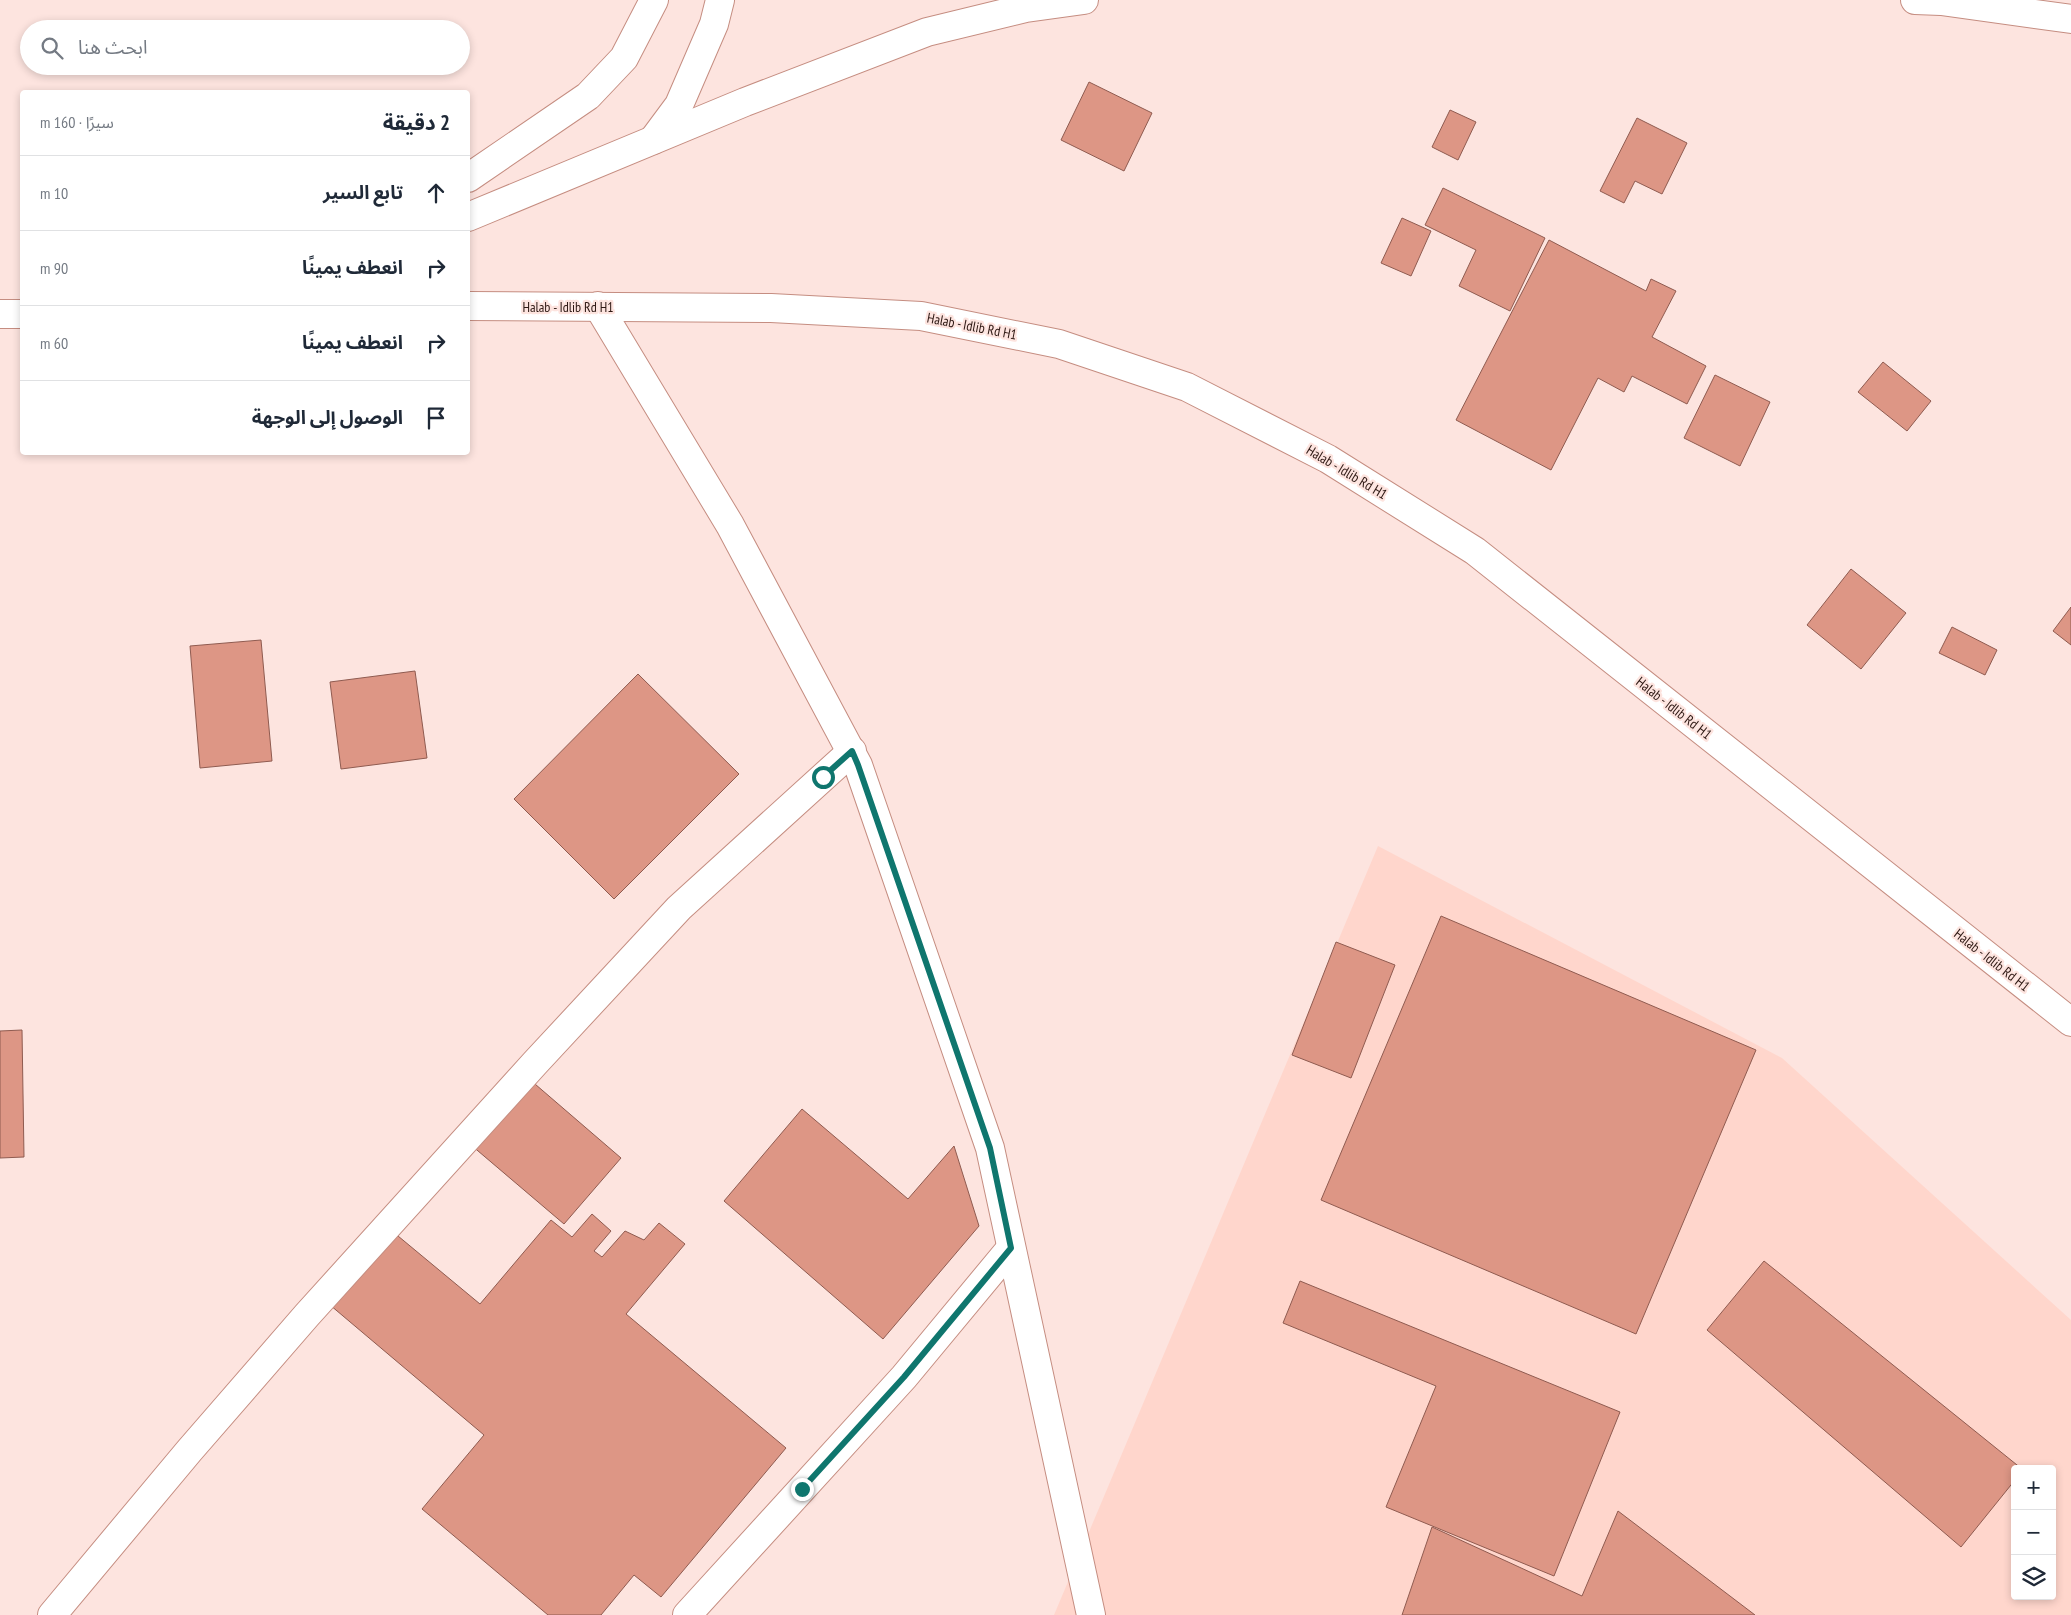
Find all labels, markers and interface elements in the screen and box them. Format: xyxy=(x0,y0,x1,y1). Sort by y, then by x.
search box xyxy=(20,20,470,75)
icon: search xyxy=(38,34,66,62)
text: ابحث هنا xyxy=(78,35,147,59)
text: 2 دقيقة xyxy=(383,109,450,136)
text: سيرًا · 160 m xyxy=(40,112,114,132)
icon: ahead xyxy=(422,179,450,207)
text: تابع السير xyxy=(323,180,403,204)
text: 10 m xyxy=(40,183,68,203)
icon: right xyxy=(422,254,450,282)
text: انعطف يمينًا xyxy=(302,255,403,279)
text: 90 m xyxy=(40,258,68,278)
street label: Halab - Idlib Rd H1 xyxy=(522,298,614,316)
street label: Halab - Idlib Rd H1 xyxy=(926,308,1018,344)
icon: right xyxy=(422,329,450,357)
text: انعطف يمينًا xyxy=(302,330,403,354)
text: 60 m xyxy=(40,333,68,353)
icon: arrive xyxy=(422,404,450,432)
text: الوصول إلى الوجهة xyxy=(252,405,403,429)
street label: Halab - Idlib Rd H1 xyxy=(1303,441,1391,503)
street label: Halab - Idlib Rd H1 xyxy=(1633,673,1715,743)
route start xyxy=(812,766,835,789)
street label: Halab - Idlib Rd H1 xyxy=(1951,925,2033,995)
map controls xyxy=(2011,1465,2056,1600)
button: + xyxy=(2011,1465,2056,1510)
route end xyxy=(791,1478,814,1501)
button: − xyxy=(2011,1510,2056,1555)
button: layers xyxy=(2011,1555,2056,1600)

